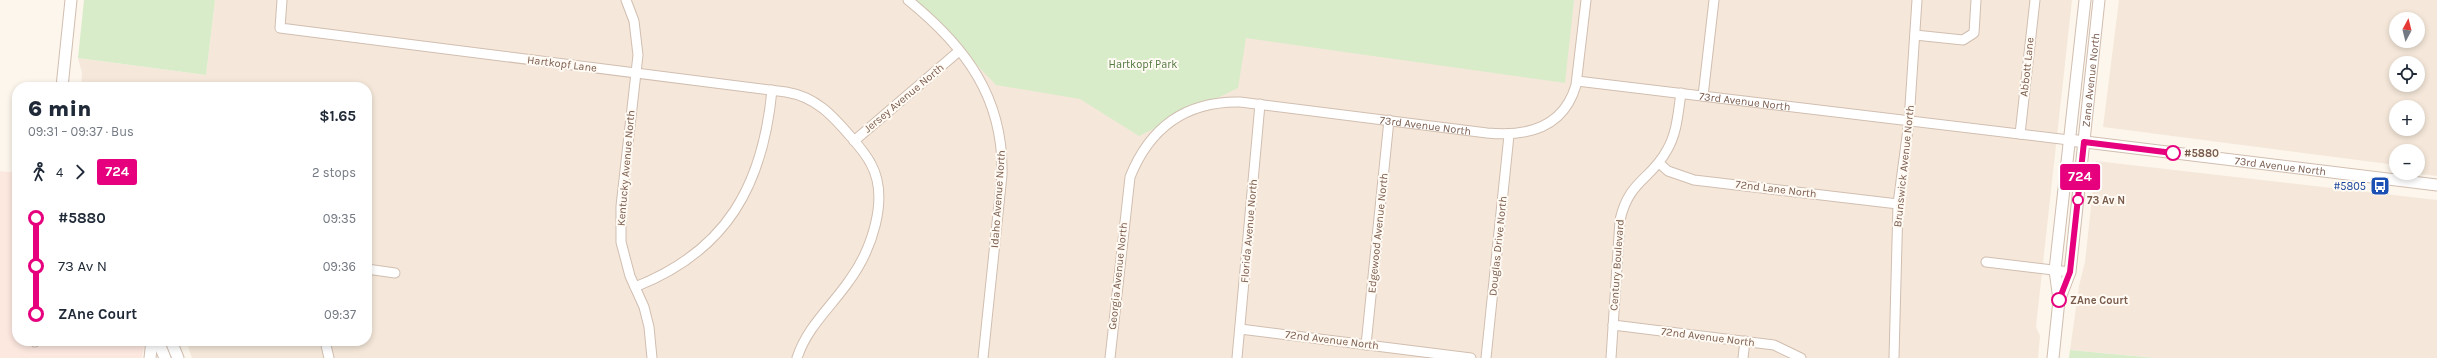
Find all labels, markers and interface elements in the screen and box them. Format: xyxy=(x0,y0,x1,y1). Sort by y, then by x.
north arrow xyxy=(2389,12,2425,48)
map controls xyxy=(2389,12,2425,180)
street label: Zane Avenue North xyxy=(2079,32,2102,128)
street label: Abbott Lane xyxy=(2017,36,2037,97)
street label: Hartkopf Lane xyxy=(526,53,598,75)
button: locate xyxy=(2389,56,2425,92)
park label: Hartkopf Park xyxy=(1109,58,1177,71)
street label: Jersey Avenue North xyxy=(861,61,947,135)
street label: 73rd Avenue North xyxy=(1698,89,1791,113)
text: 6 min xyxy=(28,96,91,122)
button: + xyxy=(2389,100,2425,136)
street label: Brunswick Avenue North xyxy=(1891,104,1917,228)
text: $1.65 xyxy=(319,107,356,125)
street label: Kentucky Avenue North xyxy=(614,109,638,227)
street label: 73rd Avenue North xyxy=(1379,113,1472,137)
text: 09:31 – 09:37 · Bus xyxy=(28,124,134,139)
button: − xyxy=(2389,144,2425,180)
marker: #5880 xyxy=(2165,145,2181,161)
place label: #5880 xyxy=(2184,147,2219,160)
street label: Idaho Avenue North xyxy=(988,150,1008,248)
street label: 73rd Avenue North xyxy=(2234,154,2327,178)
icon: walk xyxy=(28,161,50,183)
icon: forward xyxy=(69,161,91,183)
text: 724 xyxy=(105,163,129,180)
line badge: 724 xyxy=(2057,164,2103,190)
text: 4 xyxy=(56,165,63,180)
text: 2 stops xyxy=(312,165,356,180)
text: 724 xyxy=(2068,168,2092,185)
street label: Edgewood Avenue North xyxy=(1365,172,1391,294)
bus stop icon: #5805 xyxy=(2369,175,2391,197)
street label: Florida Avenue North xyxy=(1238,178,1260,284)
street label: 72nd Lane North xyxy=(1735,178,1817,200)
place label: #5805 xyxy=(2333,180,2366,193)
marker: 73 Av N xyxy=(2072,194,2084,206)
place label: 73 Av N xyxy=(2087,194,2125,207)
street label: Douglas Drive North xyxy=(1486,195,1510,297)
text: #5880 xyxy=(58,209,106,227)
text: 09:35 xyxy=(323,211,356,226)
street label: Century Boulevard xyxy=(1607,219,1627,311)
street label: Georgia Avenue North xyxy=(1106,222,1130,330)
text: 73 Av N xyxy=(58,257,107,275)
text: 09:36 xyxy=(323,259,356,274)
marker: ZAne Court xyxy=(2051,292,2067,308)
place label: ZAne Court xyxy=(2070,294,2129,307)
text: ZAne Court xyxy=(58,305,137,323)
text: 09:37 xyxy=(324,307,356,322)
street label: 72nd Avenue North xyxy=(1660,325,1756,349)
street label: 72nd Avenue North xyxy=(1284,328,1380,352)

